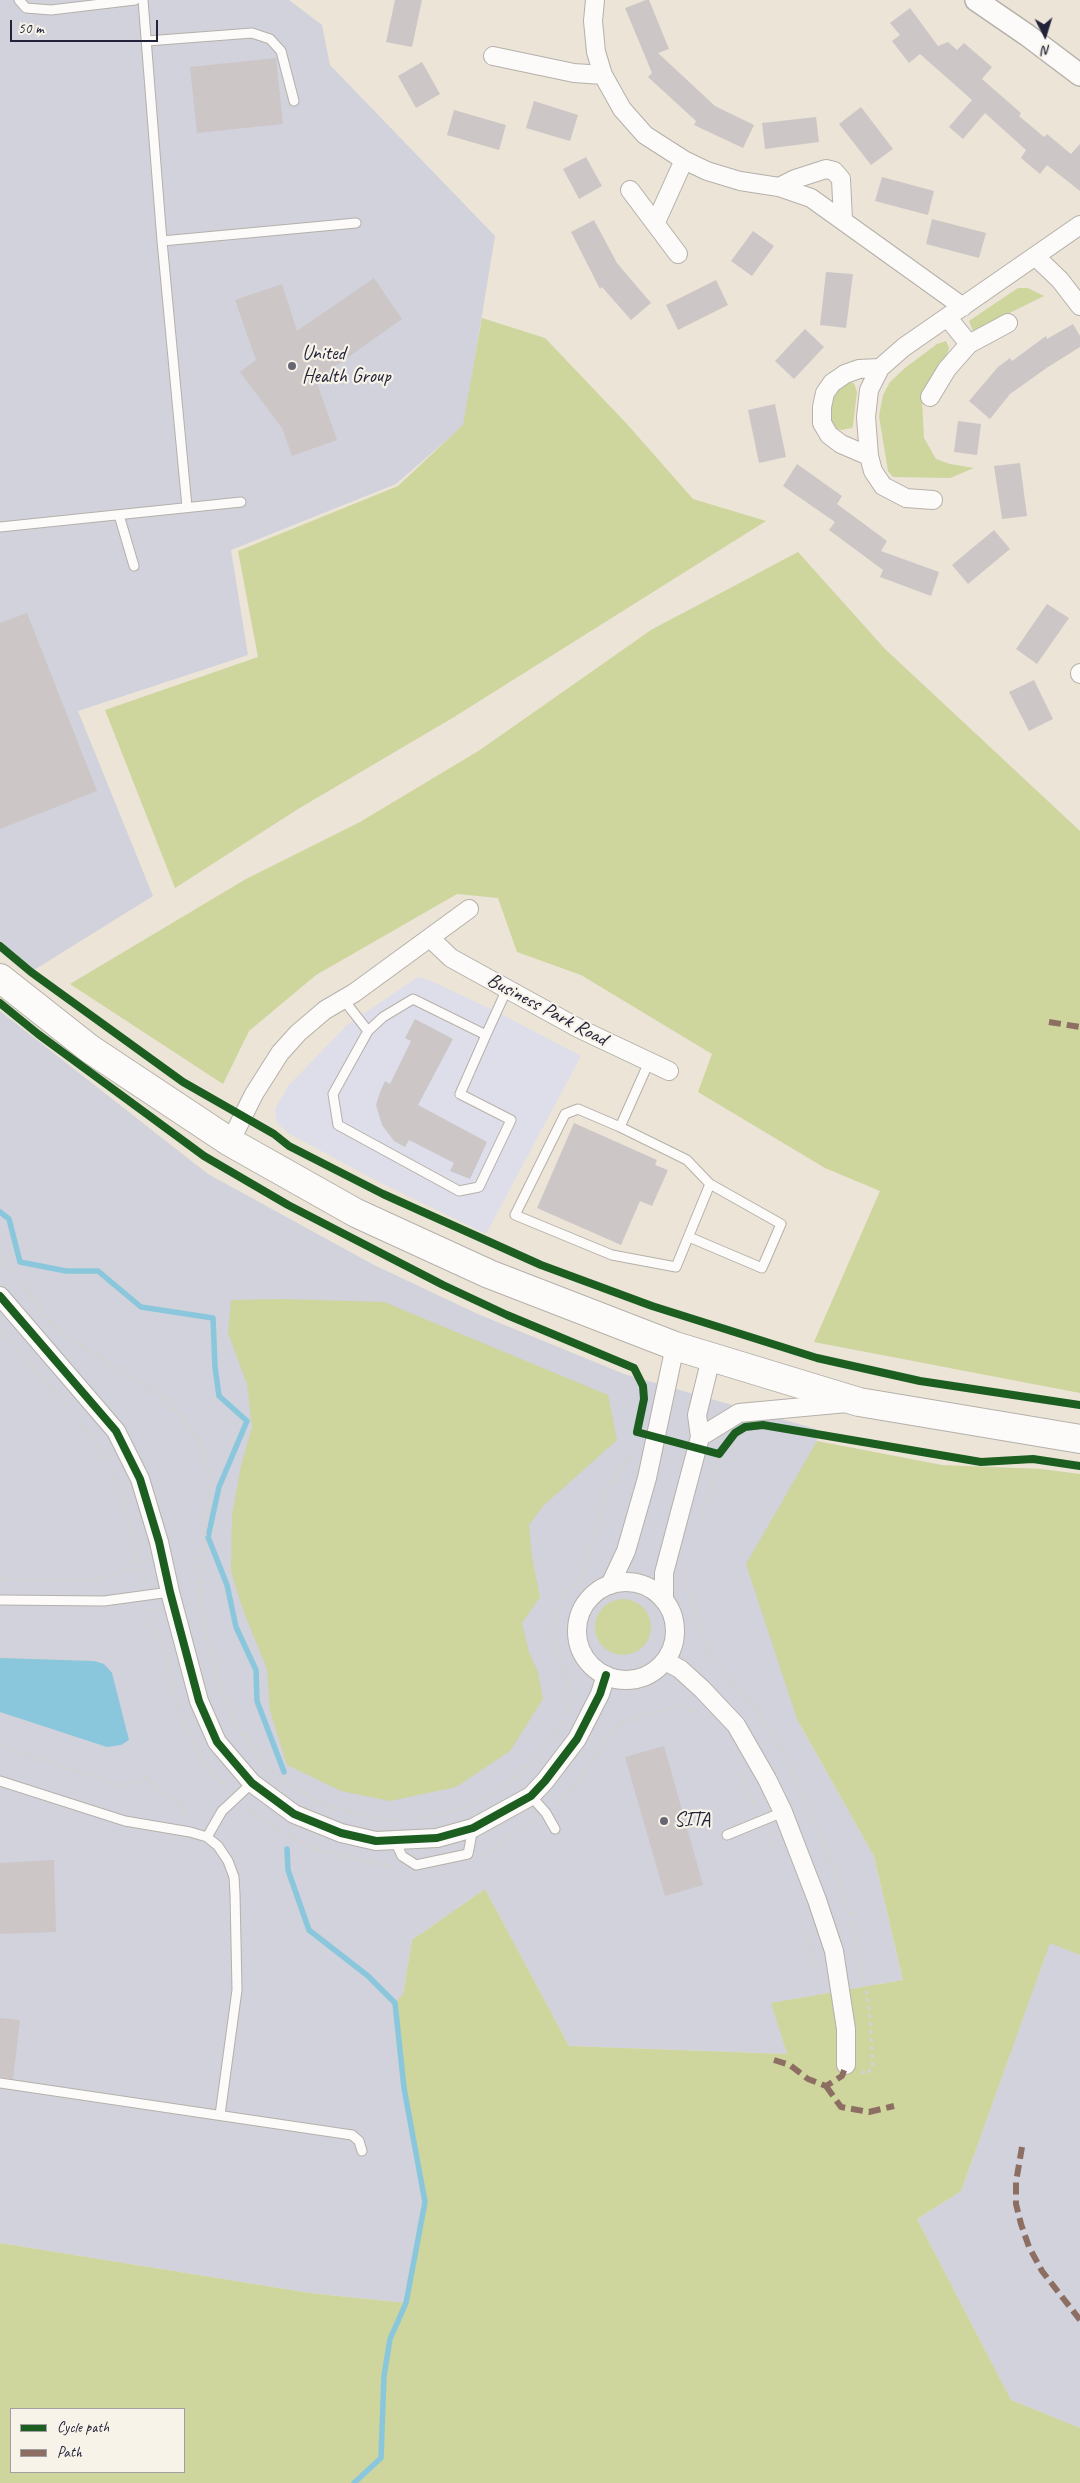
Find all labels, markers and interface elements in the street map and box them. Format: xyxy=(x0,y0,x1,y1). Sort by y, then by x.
scale bar xyxy=(12,10,160,42)
north arrow xyxy=(1020,10,1070,60)
text: 50 m xyxy=(18,19,44,38)
text: N xyxy=(1041,42,1051,59)
place label: United Health Group xyxy=(302,342,391,389)
marker: United Health Group xyxy=(286,360,298,372)
street label: Business Park Road xyxy=(483,968,611,1052)
place label: SITA xyxy=(674,1809,710,1833)
marker: SITA xyxy=(658,1815,670,1827)
legend xyxy=(10,2408,185,2473)
text: Cycle path xyxy=(57,2418,109,2437)
text: Path xyxy=(57,2443,82,2462)

